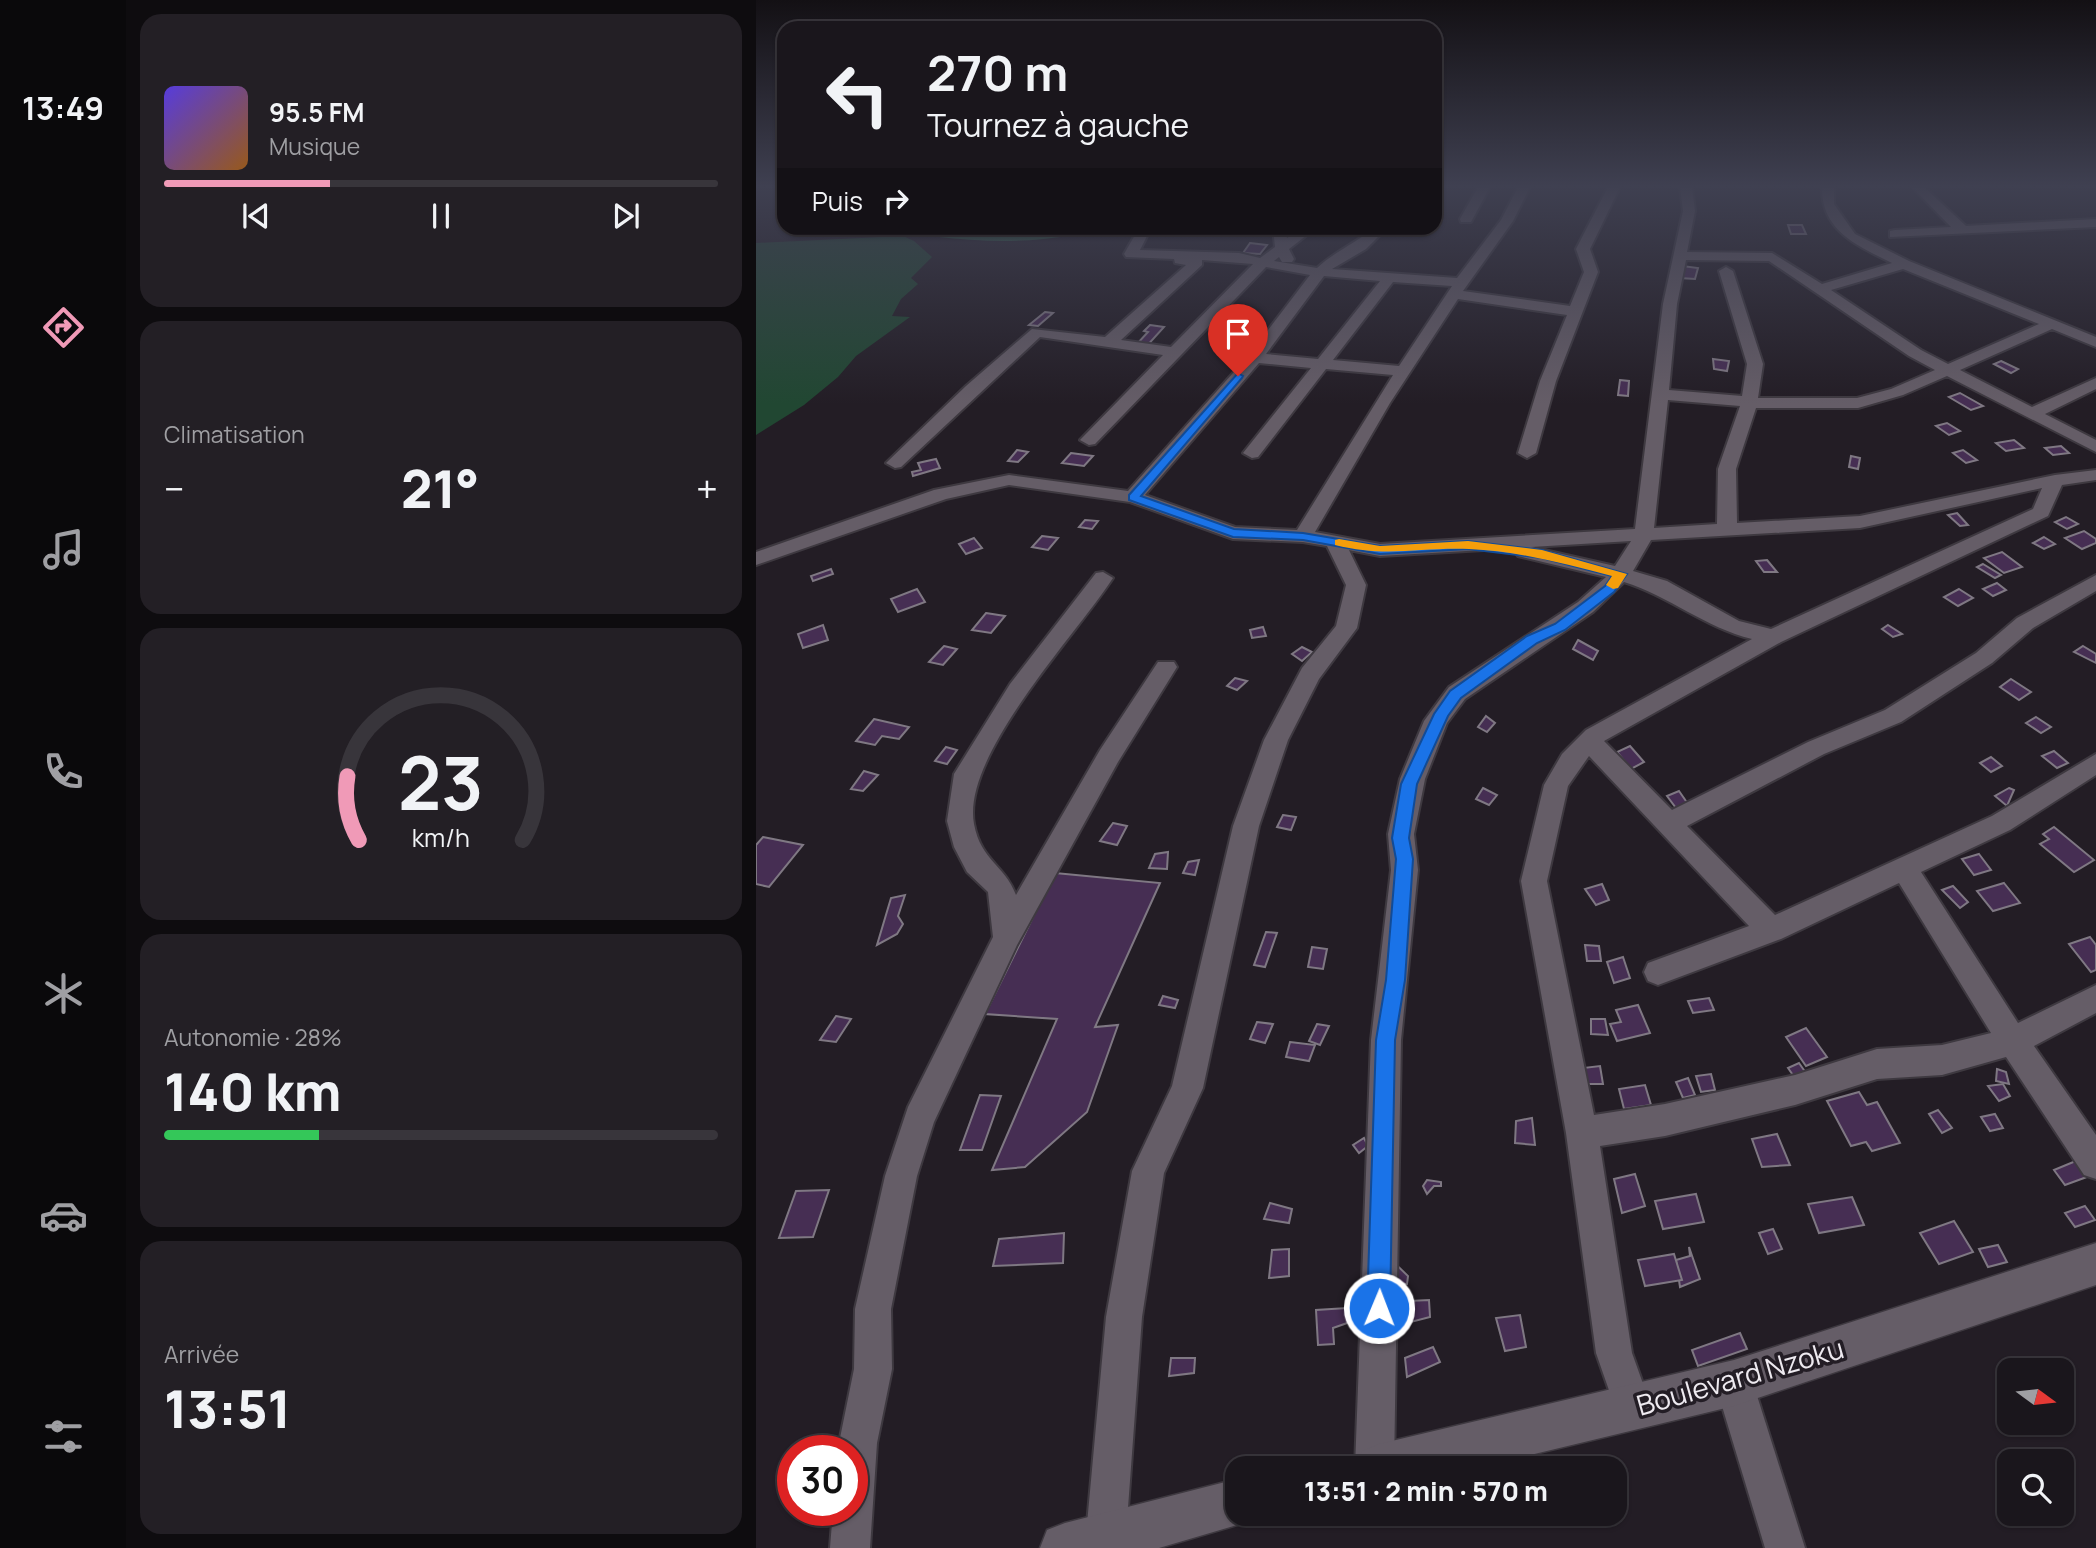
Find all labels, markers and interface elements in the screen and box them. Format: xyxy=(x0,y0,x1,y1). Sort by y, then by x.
text: 270 m xyxy=(927,39,1068,106)
icon: left xyxy=(812,49,903,140)
text: 13:49 xyxy=(22,86,104,130)
text: 95.5 FM xyxy=(269,94,365,130)
text: Tournez à gauche xyxy=(927,103,1189,147)
text: Musique xyxy=(269,130,360,162)
icon: right xyxy=(877,182,915,220)
text: Puis xyxy=(812,183,863,219)
icon: previous xyxy=(237,197,275,235)
icon: pause xyxy=(422,197,460,235)
icon: next xyxy=(607,197,645,235)
icon: directions xyxy=(39,303,88,352)
pin xyxy=(1208,304,1268,376)
icon: arrive xyxy=(1219,315,1257,353)
text: Climatisation xyxy=(164,418,305,450)
text: 21° xyxy=(401,453,480,524)
text: − xyxy=(164,462,185,514)
text: + xyxy=(696,462,718,514)
icon: music xyxy=(39,525,88,574)
text: 23 xyxy=(398,732,484,832)
icon: phone xyxy=(39,747,88,796)
text: km/h xyxy=(412,820,470,855)
icon: climate xyxy=(39,969,88,1018)
text: Autonomie · 28% xyxy=(164,1021,342,1053)
text: 140 km xyxy=(164,1056,341,1127)
icon: car xyxy=(39,1191,88,1240)
position arrow xyxy=(1342,1271,1416,1345)
street label: Boulevard Nzoku xyxy=(1632,1328,1848,1424)
text: Arrivée xyxy=(164,1338,239,1370)
north arrow xyxy=(1997,1358,2074,1435)
map controls xyxy=(1997,1358,2074,1526)
text: 13:51 xyxy=(164,1373,291,1444)
icon: filters xyxy=(39,1412,88,1461)
speed limit sign: 30 xyxy=(777,1435,868,1526)
button: search xyxy=(1997,1449,2074,1526)
text: 13:51 · 2 min · 570 m xyxy=(1304,1473,1548,1509)

